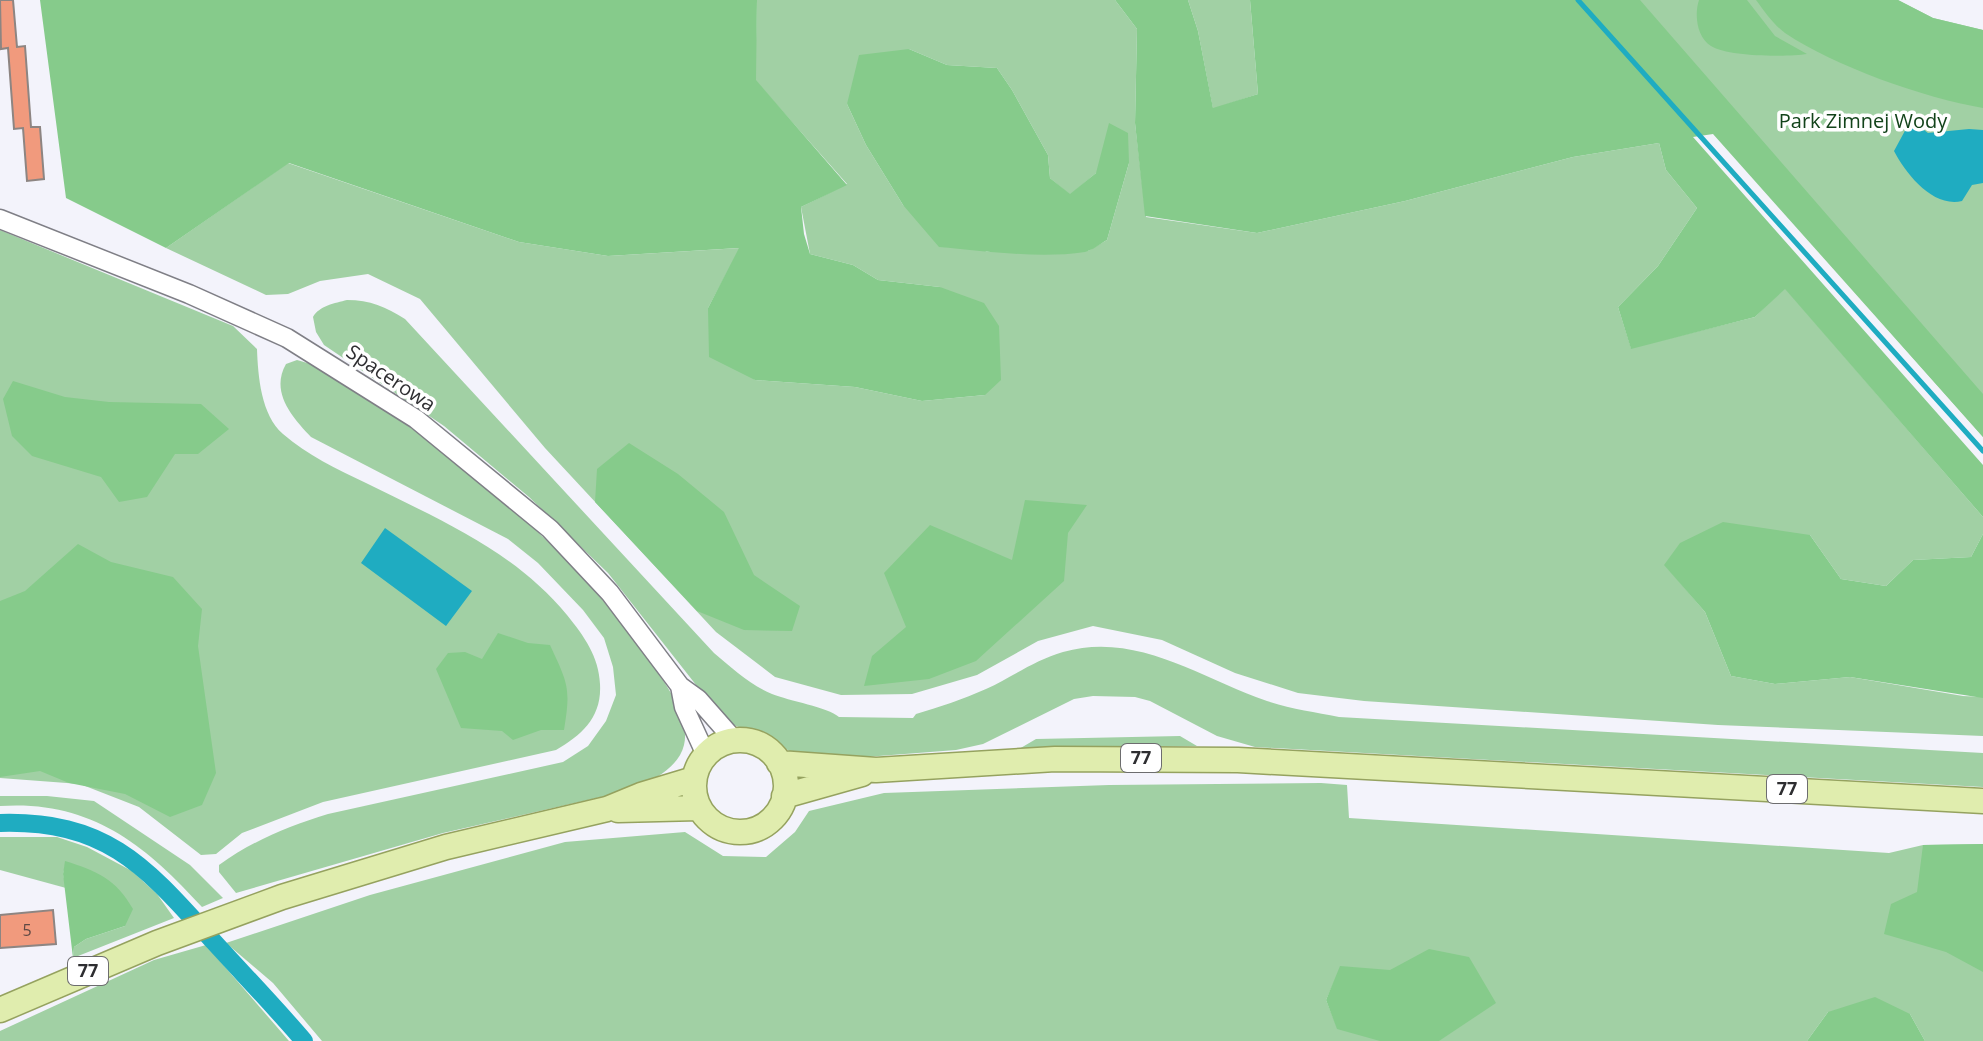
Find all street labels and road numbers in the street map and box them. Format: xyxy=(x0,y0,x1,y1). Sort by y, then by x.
street label: Spacerowa xyxy=(341,338,441,417)
road number: 77 xyxy=(1121,744,1161,772)
road number: 77 xyxy=(1767,775,1807,803)
road number: 77 xyxy=(68,957,108,985)

